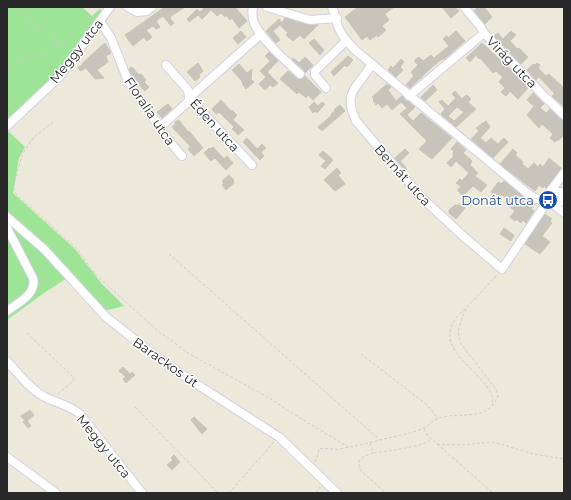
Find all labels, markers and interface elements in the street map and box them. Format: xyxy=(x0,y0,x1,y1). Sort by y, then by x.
street label: Meggy utca xyxy=(46,16,106,86)
street label: Virág utca xyxy=(483,33,541,91)
street label: Floralia utca xyxy=(121,74,179,148)
street label: Éden utca xyxy=(187,95,243,155)
street label: Bernát utca xyxy=(371,141,435,209)
bus stop icon: Donát utca xyxy=(537,189,559,211)
place label: Donát utca xyxy=(461,192,534,208)
street label: Barackos út xyxy=(130,334,202,390)
street label: Meggy utca xyxy=(73,411,135,481)

